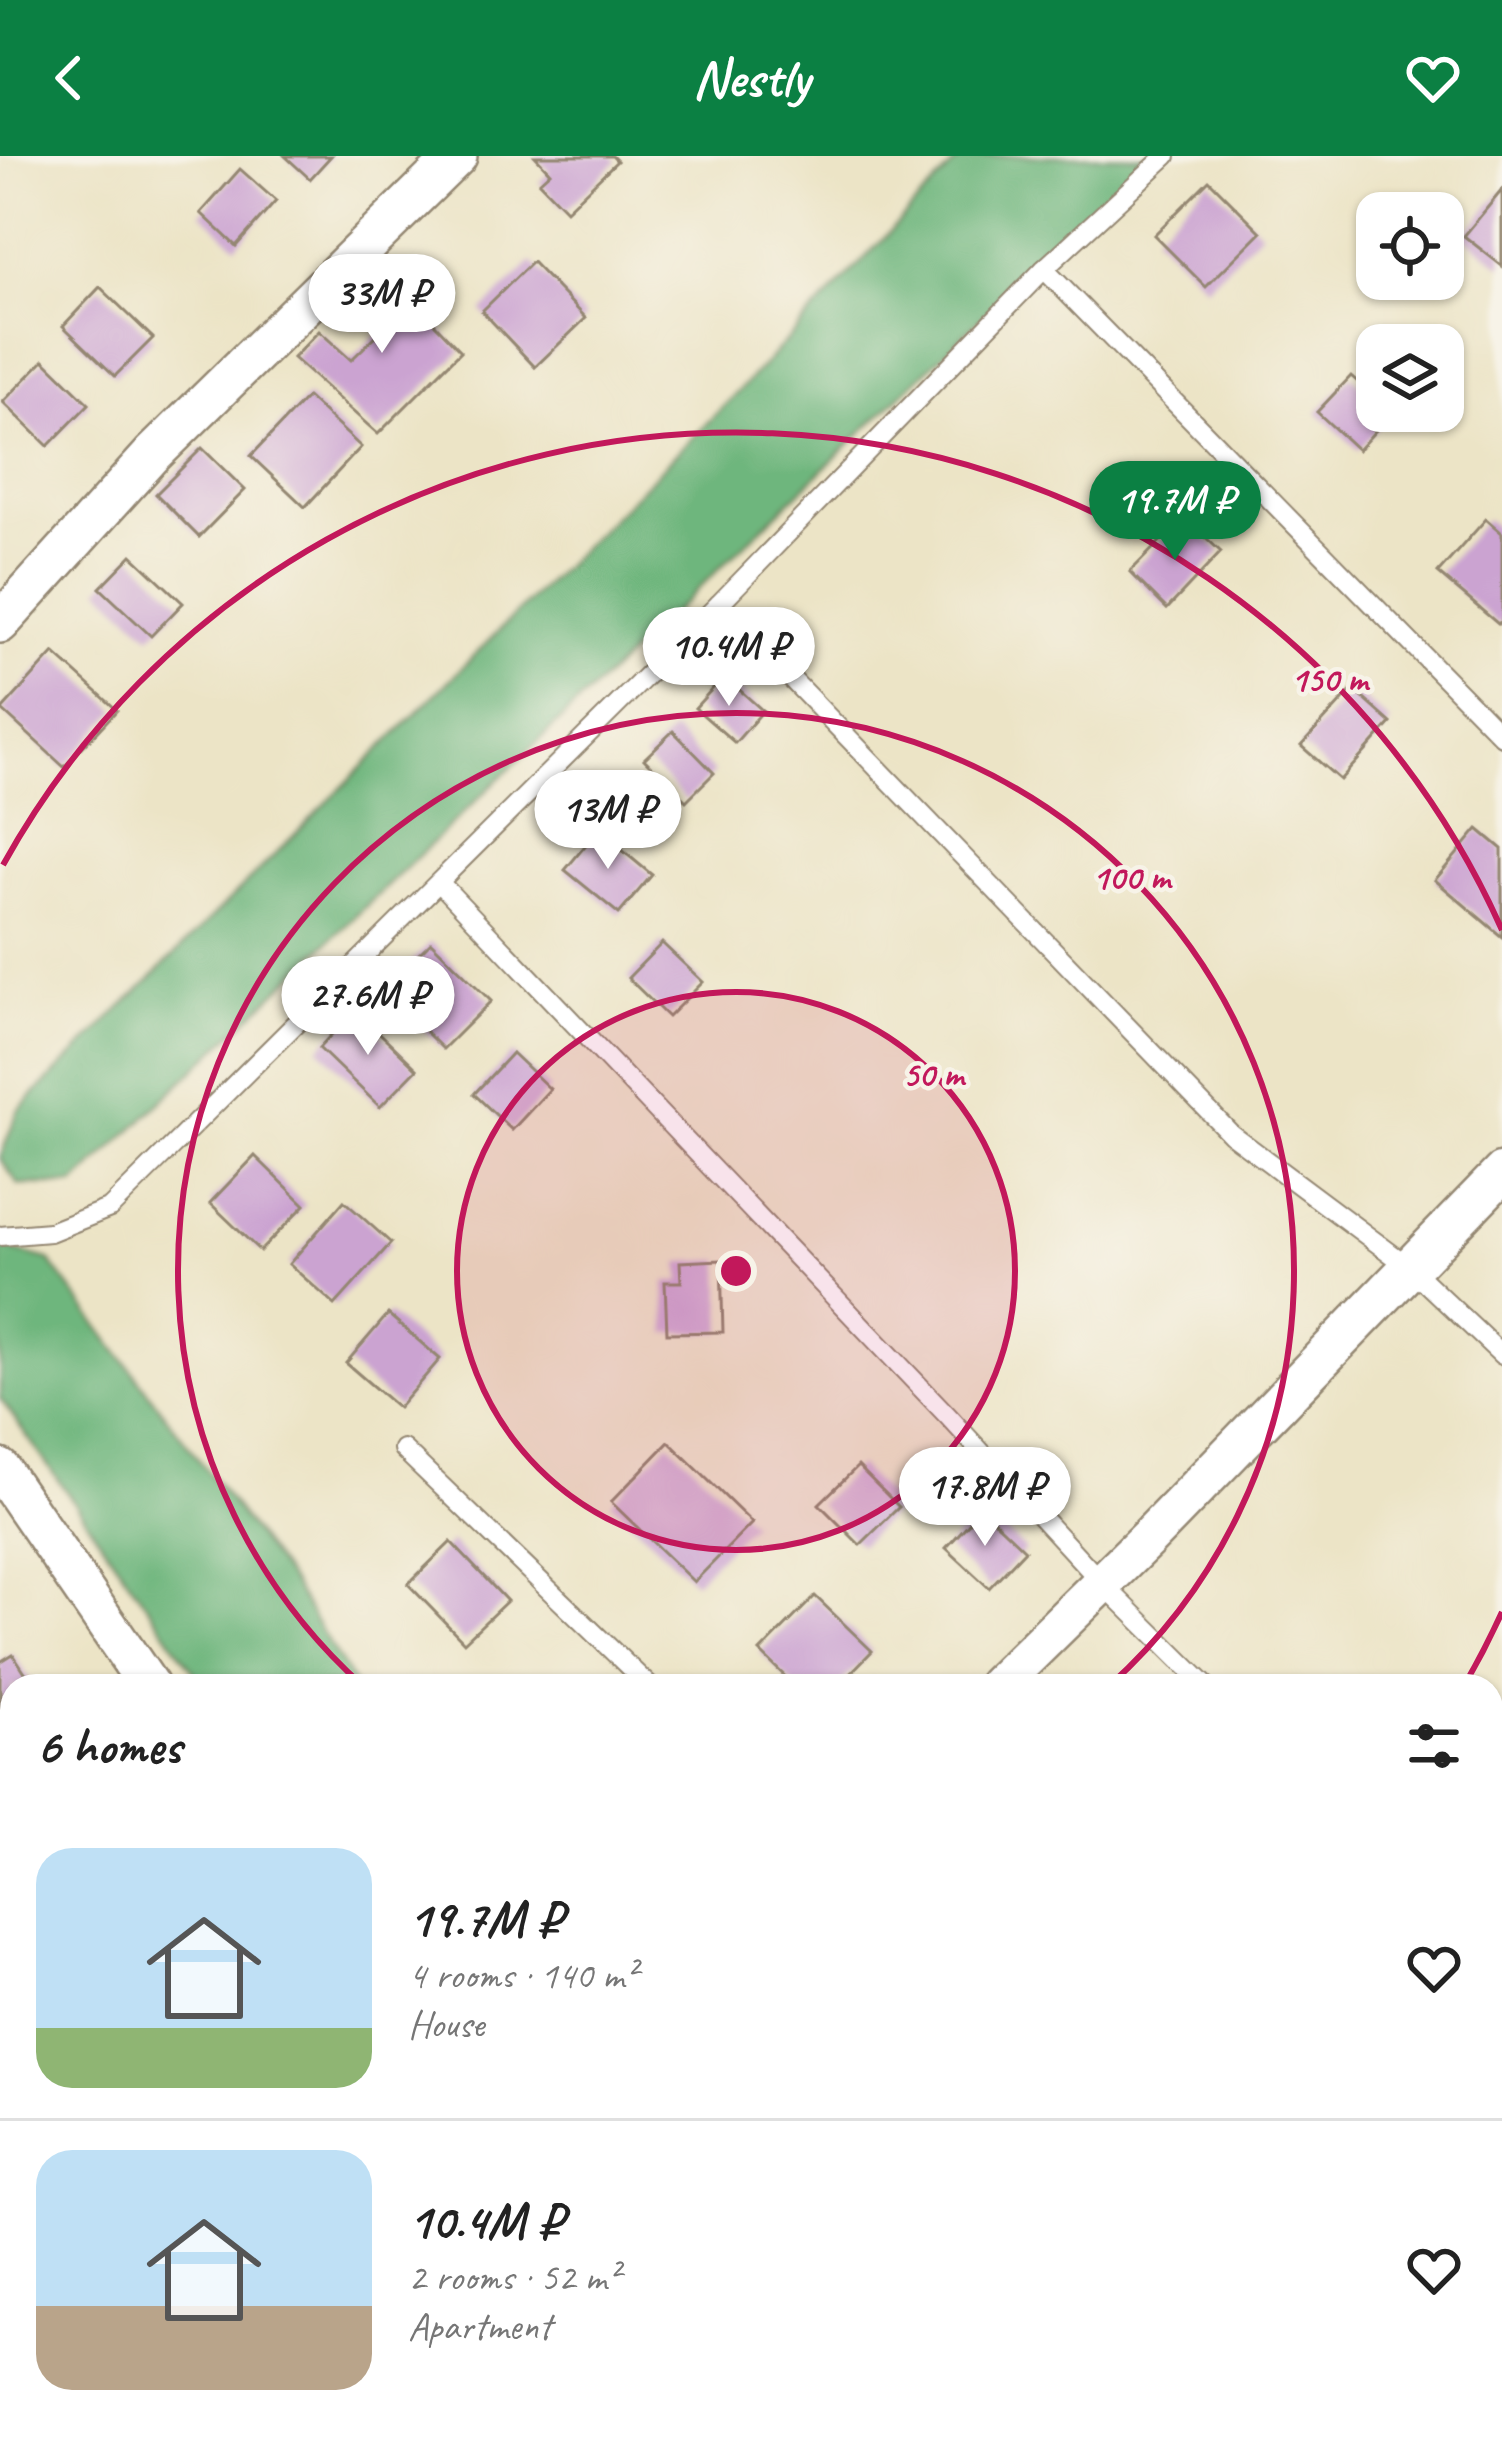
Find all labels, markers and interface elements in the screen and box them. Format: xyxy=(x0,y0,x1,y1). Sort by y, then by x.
text: Nestly xyxy=(693,44,809,112)
icon: back xyxy=(36,45,102,111)
icon: heart xyxy=(1400,45,1466,111)
map controls xyxy=(1356,192,1464,432)
button: locate xyxy=(1356,192,1464,300)
pin: 33M ₽ xyxy=(298,254,466,356)
text: 33M ₽ xyxy=(335,268,429,317)
button: layers xyxy=(1356,324,1464,432)
pin: 19.7M ₽ xyxy=(1064,461,1286,563)
text: 19.7M ₽ xyxy=(1116,475,1234,524)
pin: 10.4M ₽ xyxy=(618,607,840,709)
text: 10.4M ₽ xyxy=(670,621,788,670)
text: 150 m xyxy=(1290,656,1371,702)
pin: 13M ₽ xyxy=(524,770,692,872)
text: 13M ₽ xyxy=(561,784,655,833)
text: 100 m xyxy=(1092,854,1173,900)
pin: 27.6M ₽ xyxy=(257,956,479,1058)
text: 27.6M ₽ xyxy=(308,970,428,1019)
text: 50 m xyxy=(902,1051,967,1097)
centre of rings xyxy=(715,1250,757,1292)
pin: 17.8M ₽ xyxy=(874,1447,1096,1549)
text: 17.8M ₽ xyxy=(926,1461,1044,1510)
icon: filters xyxy=(1401,1713,1467,1779)
text: 6 homes xyxy=(36,1714,181,1778)
text: 19.7M ₽ xyxy=(408,1887,562,1951)
icon: home xyxy=(132,1896,276,2040)
icon: heart xyxy=(1401,1935,1467,2001)
text: 4 rooms · 140 m² xyxy=(408,1951,636,2000)
text: House xyxy=(408,2000,484,2049)
text: 10.4M ₽ xyxy=(408,2189,563,2253)
icon: home xyxy=(132,2198,276,2342)
icon: heart xyxy=(1401,2237,1467,2303)
text: 2 rooms · 52 m² xyxy=(408,2253,619,2302)
text: Apartment xyxy=(408,2302,551,2351)

